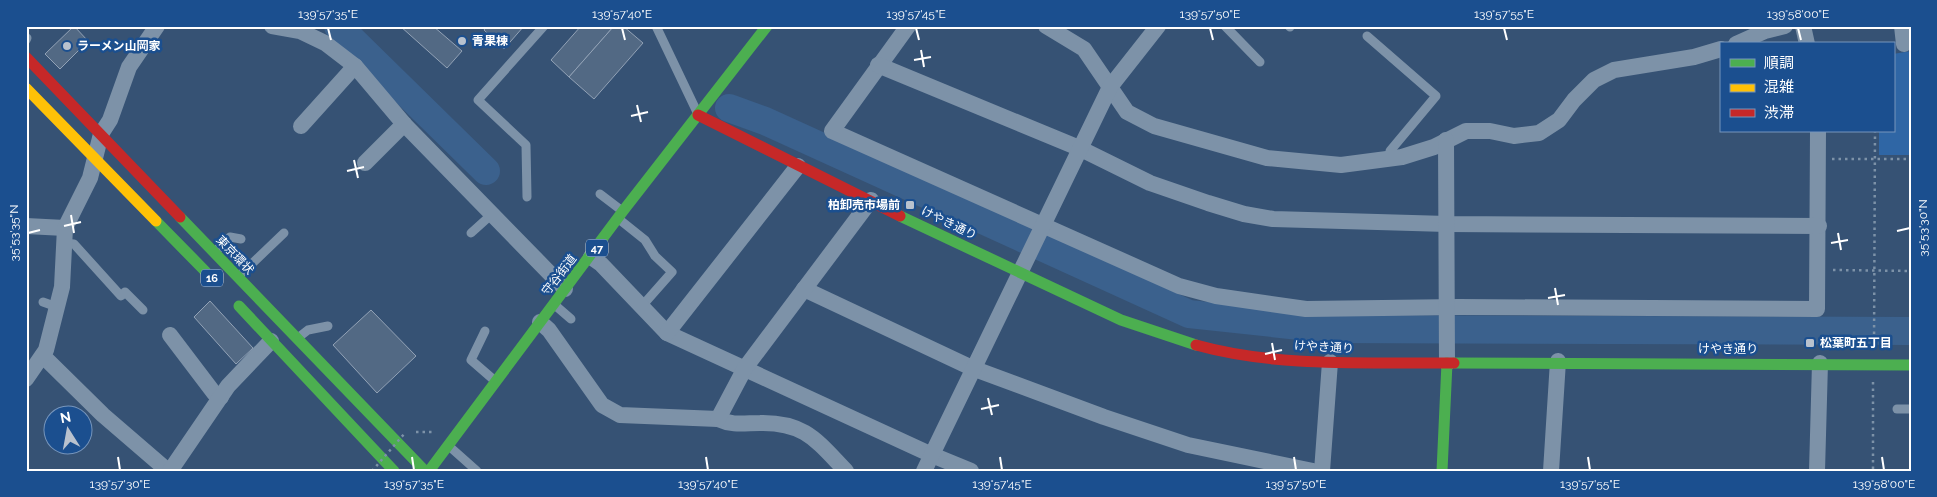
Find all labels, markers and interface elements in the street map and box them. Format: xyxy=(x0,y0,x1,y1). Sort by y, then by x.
text: 139°57'35"E xyxy=(298,7,358,21)
text: 139°57'40"E xyxy=(592,7,652,21)
text: 139°57'45"E xyxy=(886,7,946,21)
text: 139°57'50"E xyxy=(1180,7,1240,21)
text: 139°57'55"E xyxy=(1474,7,1534,21)
text: 139°58'00"E xyxy=(1767,7,1829,21)
place label: 青果棟 xyxy=(472,34,508,48)
marker: 青果棟 xyxy=(456,35,468,47)
place label: ラーメン山岡家 xyxy=(77,39,161,53)
marker: ラーメン山岡家 xyxy=(61,40,73,52)
legend xyxy=(1720,42,1894,132)
text: 順調 xyxy=(1764,54,1794,72)
text: 混雑 xyxy=(1764,78,1794,96)
text: 渋滞 xyxy=(1764,104,1794,122)
place label: 柏卸売市場前 xyxy=(828,198,900,212)
marker: 柏卸売市場前 xyxy=(904,199,916,211)
text: 35°53'30"N xyxy=(1916,199,1930,257)
street label: けやき通り xyxy=(919,204,979,242)
text: 35°53'35"N xyxy=(7,205,21,261)
street label: 東京環状 xyxy=(213,233,257,277)
road number: 47 xyxy=(586,240,608,256)
street label: 守谷街道 xyxy=(539,252,579,298)
road number: 16 xyxy=(201,270,223,286)
place label: 松葉町五丁目 xyxy=(1820,336,1892,350)
marker: 松葉町五丁目 xyxy=(1804,337,1816,349)
street label: けやき通り xyxy=(1294,338,1354,356)
street label: けやき通り xyxy=(1698,342,1758,356)
north arrow xyxy=(42,404,92,454)
text: N xyxy=(59,408,72,426)
text: 139°57'30"E xyxy=(90,477,150,491)
text: 139°57'35"E xyxy=(384,477,444,491)
text: 139°57'40"E xyxy=(678,477,738,491)
text: 139°57'45"E xyxy=(972,477,1032,491)
text: 139°57'50"E xyxy=(1266,477,1326,491)
text: 139°57'55"E xyxy=(1560,477,1620,491)
text: 139°58'00"E xyxy=(1853,477,1915,491)

